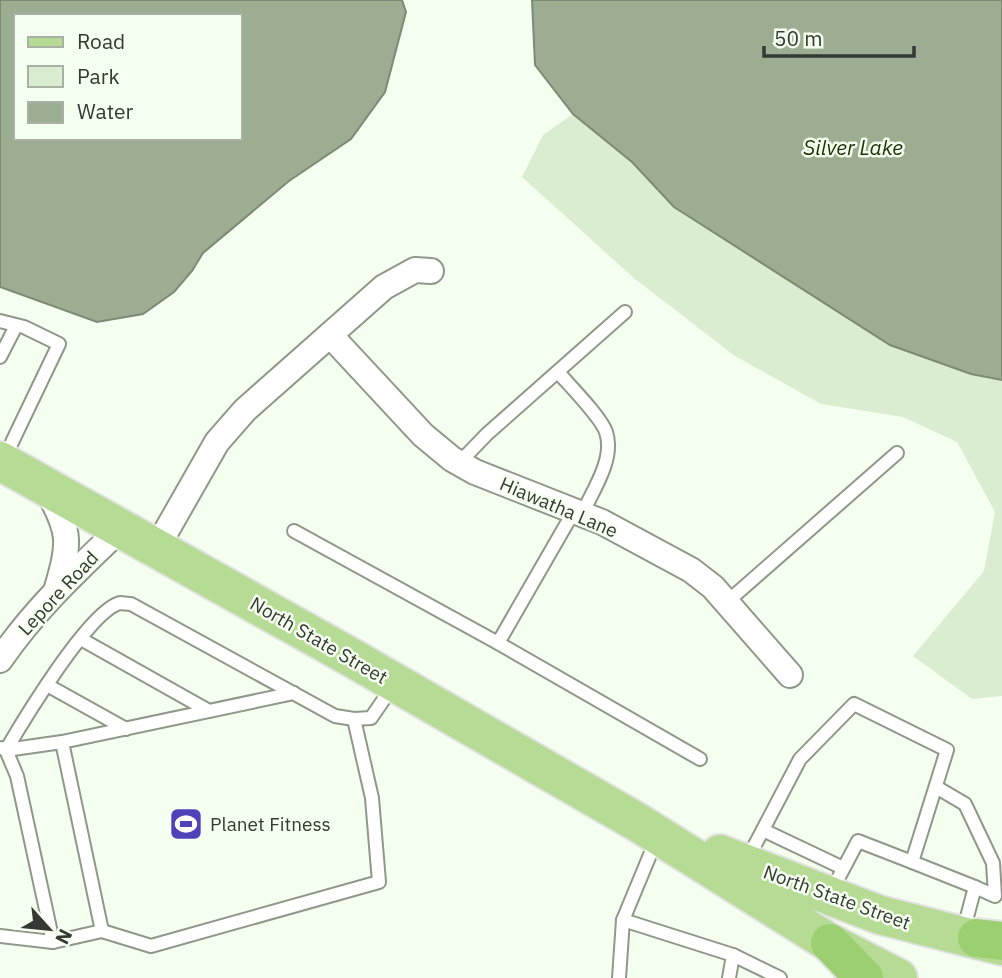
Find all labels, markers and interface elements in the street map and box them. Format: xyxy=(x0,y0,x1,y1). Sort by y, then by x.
legend xyxy=(14,14,242,140)
scale bar xyxy=(764,14,914,58)
text: 50 m xyxy=(774,24,823,52)
text: Road xyxy=(77,27,125,55)
text: Park xyxy=(77,62,120,90)
text: Water xyxy=(77,97,134,125)
water label: Silver Lake xyxy=(803,133,903,161)
street label: Hiawatha Lane xyxy=(496,471,622,543)
street label: Lepore Road xyxy=(13,546,103,640)
street label: North State Street xyxy=(246,591,392,689)
sports icon: Planet Fitness xyxy=(167,805,205,843)
place label: Planet Fitness xyxy=(210,812,331,836)
street label: North State Street xyxy=(760,859,914,935)
north arrow xyxy=(14,894,84,964)
text: N xyxy=(50,925,78,948)

